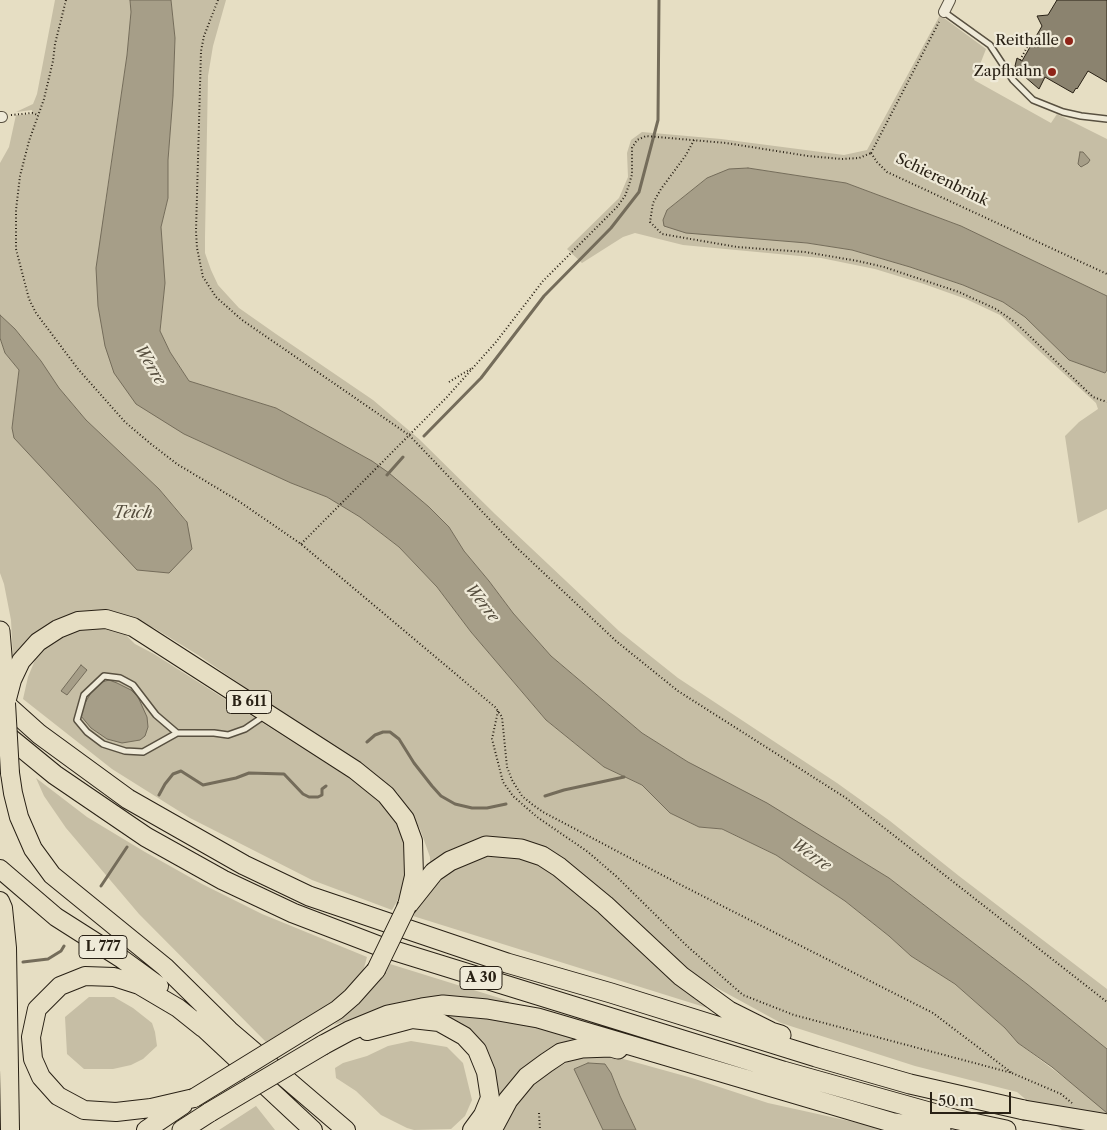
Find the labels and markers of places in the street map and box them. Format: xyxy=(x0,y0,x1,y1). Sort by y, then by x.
place label: Reithalle xyxy=(995,32,1059,50)
marker: Reithalle xyxy=(1063,35,1075,47)
place label: Zapfhahn xyxy=(974,63,1042,81)
marker: Zapfhahn xyxy=(1046,66,1058,78)

